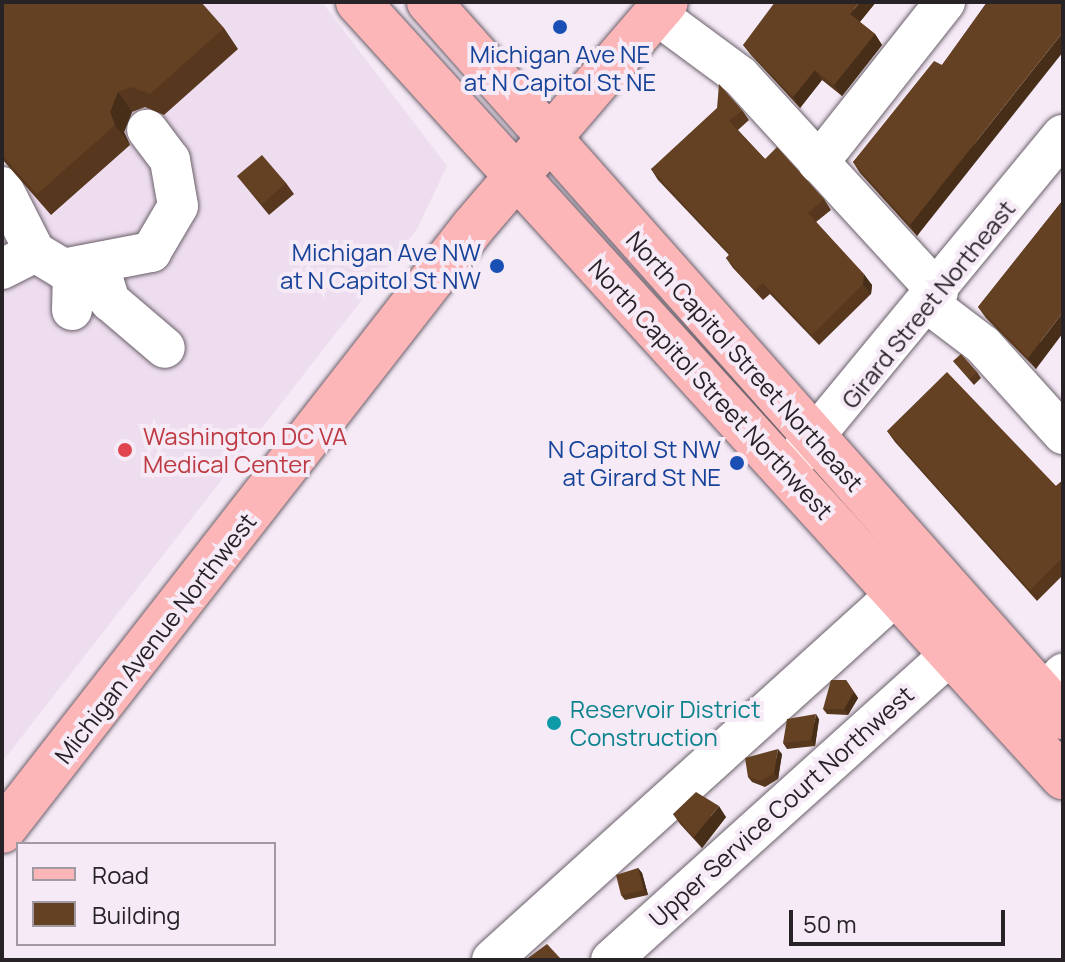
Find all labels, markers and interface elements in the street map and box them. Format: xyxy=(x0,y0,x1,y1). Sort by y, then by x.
marker: Michigan Ave NE at N Capitol St NE xyxy=(551,18,569,36)
place label: Michigan Ave NE at N Capitol St NE xyxy=(464,40,656,96)
street label: Girard Street Northeast xyxy=(835,194,1021,414)
street label: North Capitol Street Northeast xyxy=(621,225,869,497)
place label: Michigan Ave NW at N Capitol St NW xyxy=(280,238,481,294)
street label: North Capitol Street Northwest xyxy=(583,253,839,525)
marker: Michigan Ave NW at N Capitol St NW xyxy=(488,257,506,275)
place label: Washington DC VA Medical Center xyxy=(143,422,347,478)
place label: N Capitol St NW at Girard St NE xyxy=(548,435,721,491)
marker: Washington DC VA Medical Center xyxy=(114,439,136,461)
marker: N Capitol St NW at Girard St NE xyxy=(728,454,746,472)
street label: Michigan Avenue Northwest xyxy=(48,507,262,769)
street label: Upper Service Court Northwest xyxy=(643,680,919,932)
place label: Reservoir District Construction xyxy=(570,695,760,751)
marker: Reservoir District Construction xyxy=(545,714,563,732)
legend xyxy=(16,842,276,946)
text: Road xyxy=(92,858,149,891)
scale bar xyxy=(793,894,1009,944)
text: Building xyxy=(92,898,180,931)
text: 50 m xyxy=(803,907,857,940)

